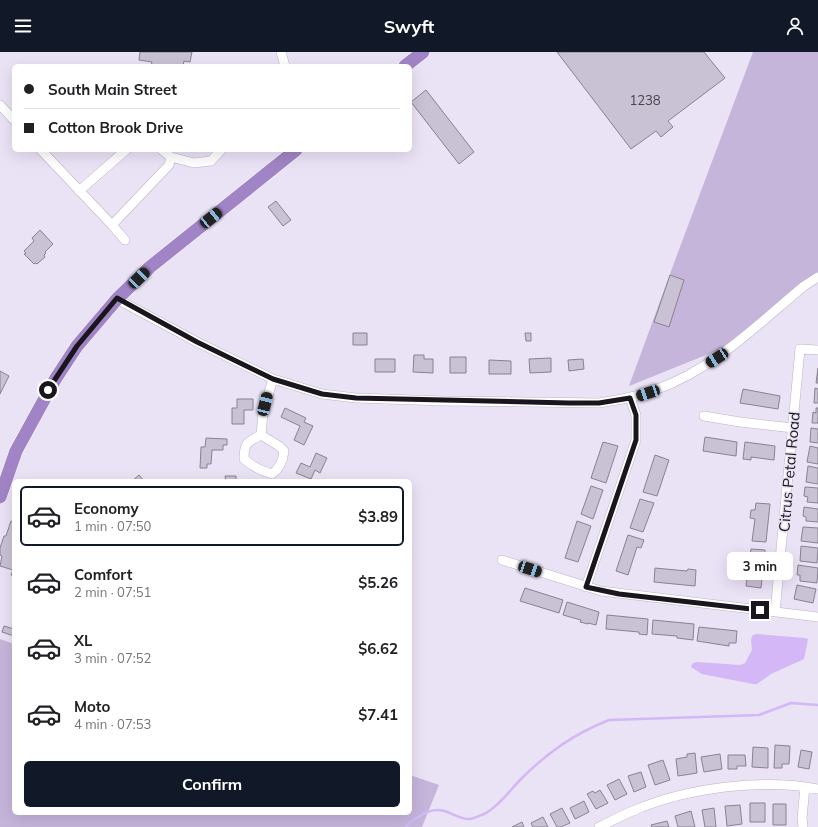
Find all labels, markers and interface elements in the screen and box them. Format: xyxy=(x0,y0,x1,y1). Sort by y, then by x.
icon: menu xyxy=(12,15,34,37)
text: Swyft xyxy=(384,15,434,38)
icon: person xyxy=(784,15,806,37)
text: South Main Street xyxy=(48,80,177,99)
house number: 1238 xyxy=(629,92,661,108)
text: Cotton Brook Drive xyxy=(48,118,183,137)
car xyxy=(198,206,224,230)
car xyxy=(126,265,152,291)
car xyxy=(704,346,730,370)
route start xyxy=(39,381,57,399)
car xyxy=(635,384,661,402)
car xyxy=(256,391,274,417)
street label: Citrus Petal Road xyxy=(774,411,804,533)
icon: car xyxy=(26,498,62,534)
text: Economy xyxy=(74,499,139,518)
text: $3.89 xyxy=(358,507,398,526)
text: 1 min · 07:50 xyxy=(74,518,151,534)
callout: 3 min xyxy=(727,552,793,580)
text: 3 min xyxy=(743,558,777,574)
car xyxy=(517,560,543,578)
icon: car xyxy=(26,564,62,600)
text: Comfort xyxy=(74,565,132,584)
text: $5.26 xyxy=(358,573,398,592)
text: 2 min · 07:51 xyxy=(74,584,151,600)
route end xyxy=(751,601,769,619)
icon: car xyxy=(26,630,62,666)
text: XL xyxy=(74,631,92,650)
text: $6.62 xyxy=(358,639,398,658)
text: 3 min · 07:52 xyxy=(74,650,151,666)
icon: car xyxy=(26,696,62,732)
text: Moto xyxy=(74,697,110,716)
text: $7.41 xyxy=(358,705,398,724)
text: 4 min · 07:53 xyxy=(74,716,151,732)
button: Confirm xyxy=(24,761,400,807)

